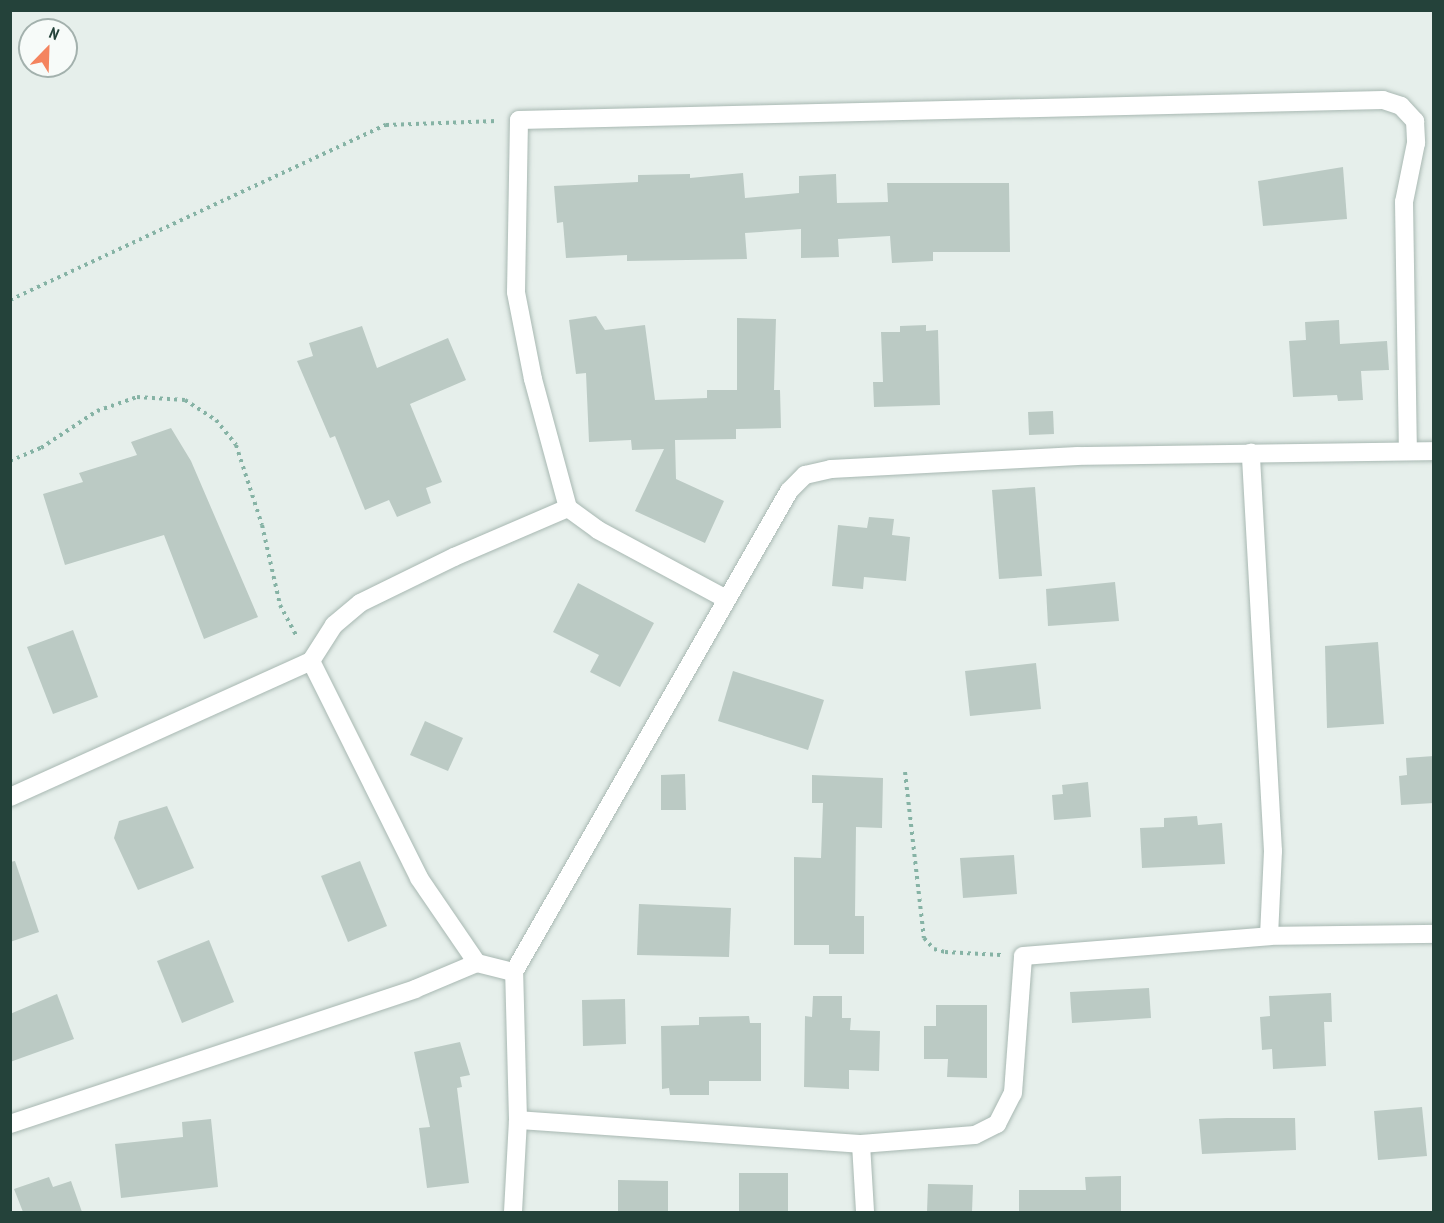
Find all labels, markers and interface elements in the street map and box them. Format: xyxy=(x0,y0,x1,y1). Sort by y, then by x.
north arrow xyxy=(18,18,78,78)
text: N xyxy=(46,22,62,44)

